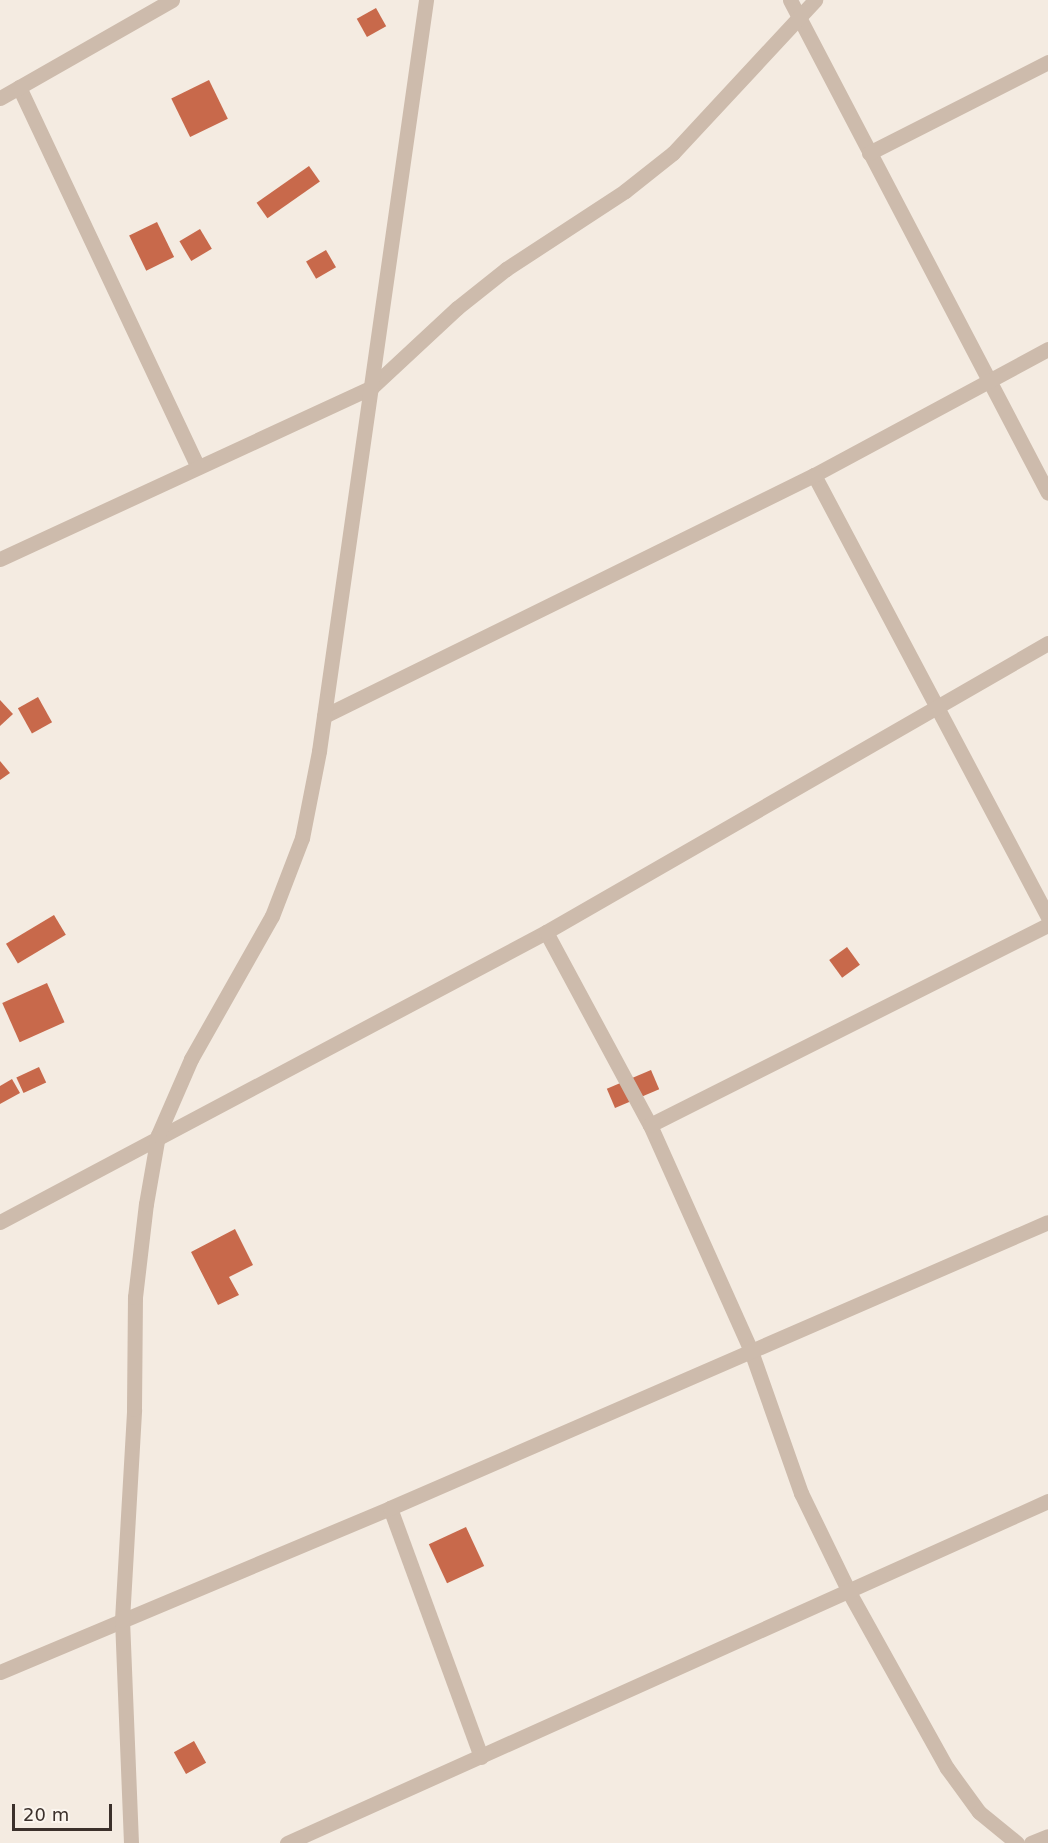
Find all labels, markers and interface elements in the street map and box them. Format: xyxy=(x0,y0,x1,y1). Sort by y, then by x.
scale bar xyxy=(15,1792,116,1830)
text: 20 m xyxy=(23,1804,69,1825)

